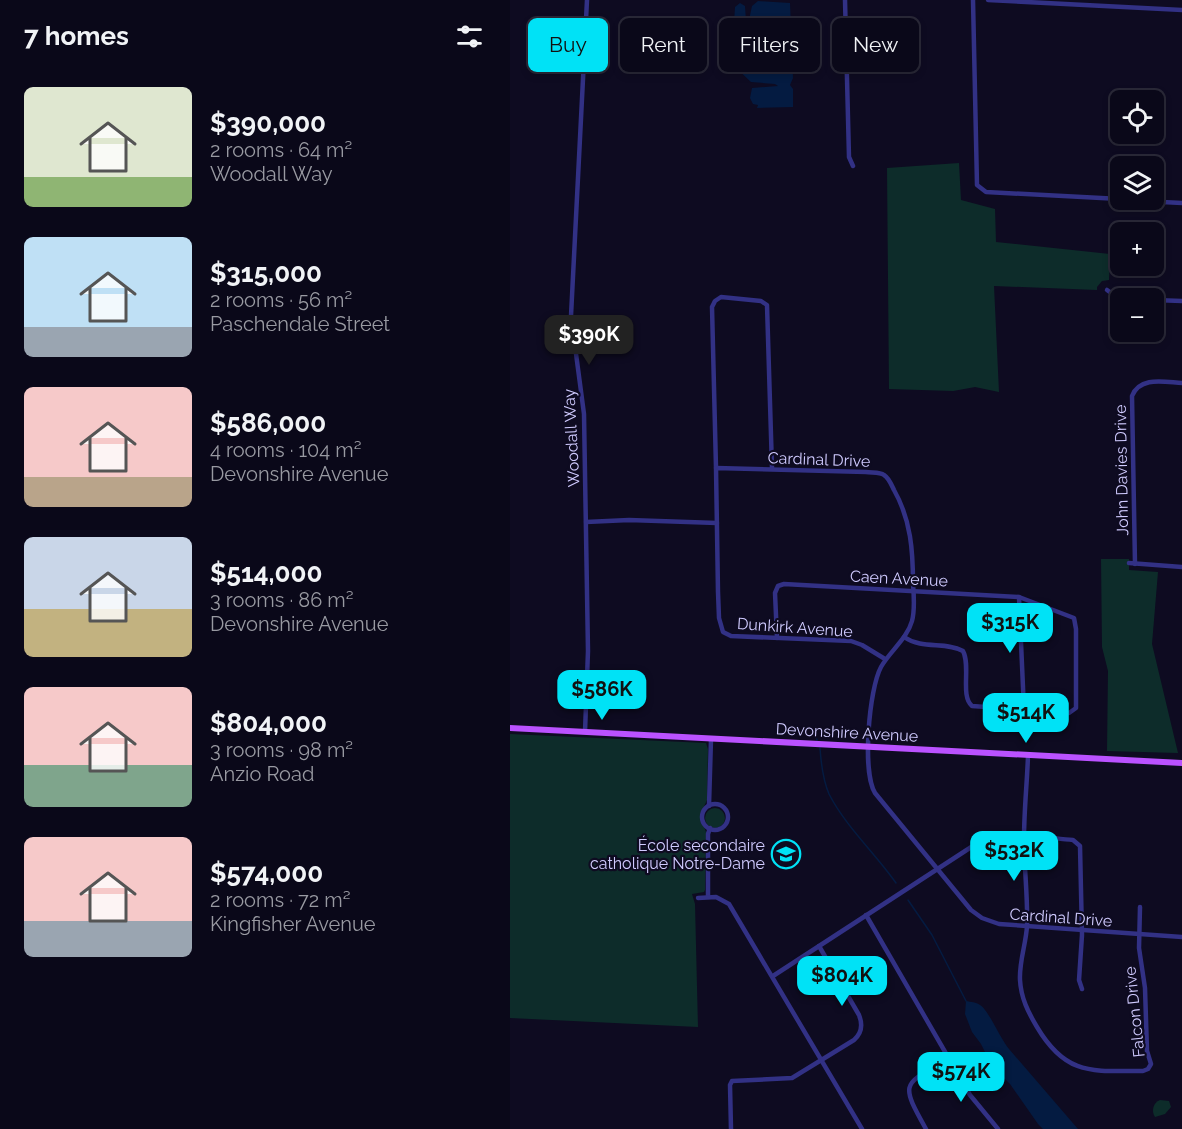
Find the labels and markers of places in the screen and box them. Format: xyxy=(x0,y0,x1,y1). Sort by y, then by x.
pin: $390K xyxy=(547,315,631,366)
pin: $315K xyxy=(968,603,1052,654)
pin: $586K xyxy=(560,670,644,721)
pin: $514K xyxy=(984,693,1068,744)
pin: $532K xyxy=(972,831,1056,882)
place label: École secondaire catholique Notre-Dame xyxy=(590,835,765,873)
school or university icon: École secondaire catholique Notre-Dame xyxy=(770,838,802,870)
pin: $804K xyxy=(800,956,884,1007)
pin: $574K xyxy=(919,1052,1003,1103)

